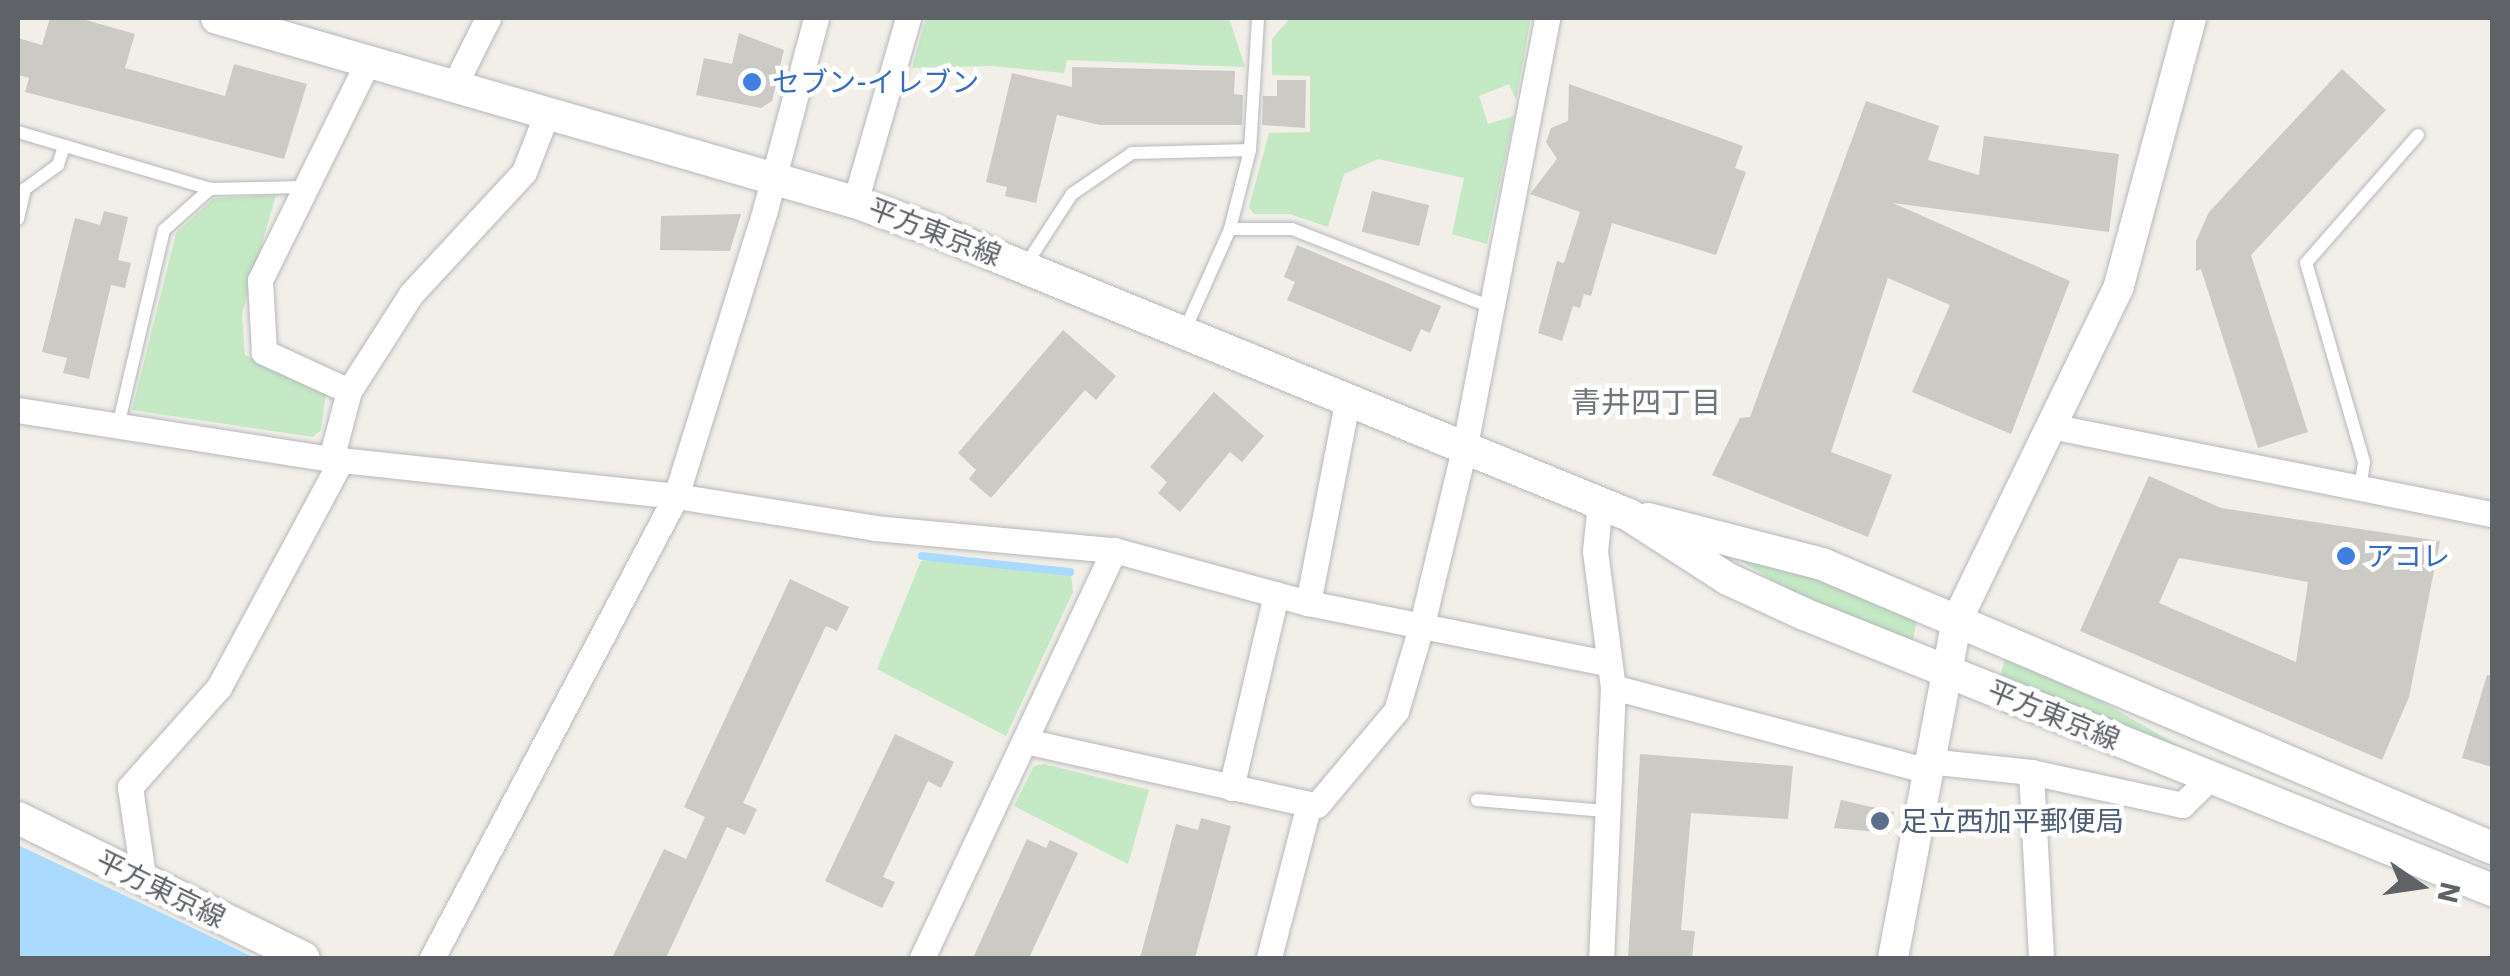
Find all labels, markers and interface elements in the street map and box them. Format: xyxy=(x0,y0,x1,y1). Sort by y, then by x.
place label: セブン-イレブン xyxy=(772,65,979,99)
marker: セブン-イレブン xyxy=(741,71,763,93)
street label: 平方東京線 xyxy=(864,191,1006,273)
district label: 青井四丁目 xyxy=(1571,384,1721,420)
place label: アコレ xyxy=(2366,539,2450,573)
marker: アコレ xyxy=(2335,545,2357,567)
street label: 平方東京線 xyxy=(1983,673,2125,757)
place label: 足立西加平郵便局 xyxy=(1900,804,2124,838)
marker: 足立西加平郵便局 xyxy=(1869,810,1891,832)
north arrow xyxy=(2370,836,2470,936)
street label: 平方東京線 xyxy=(91,843,231,935)
text: N xyxy=(2429,879,2470,907)

